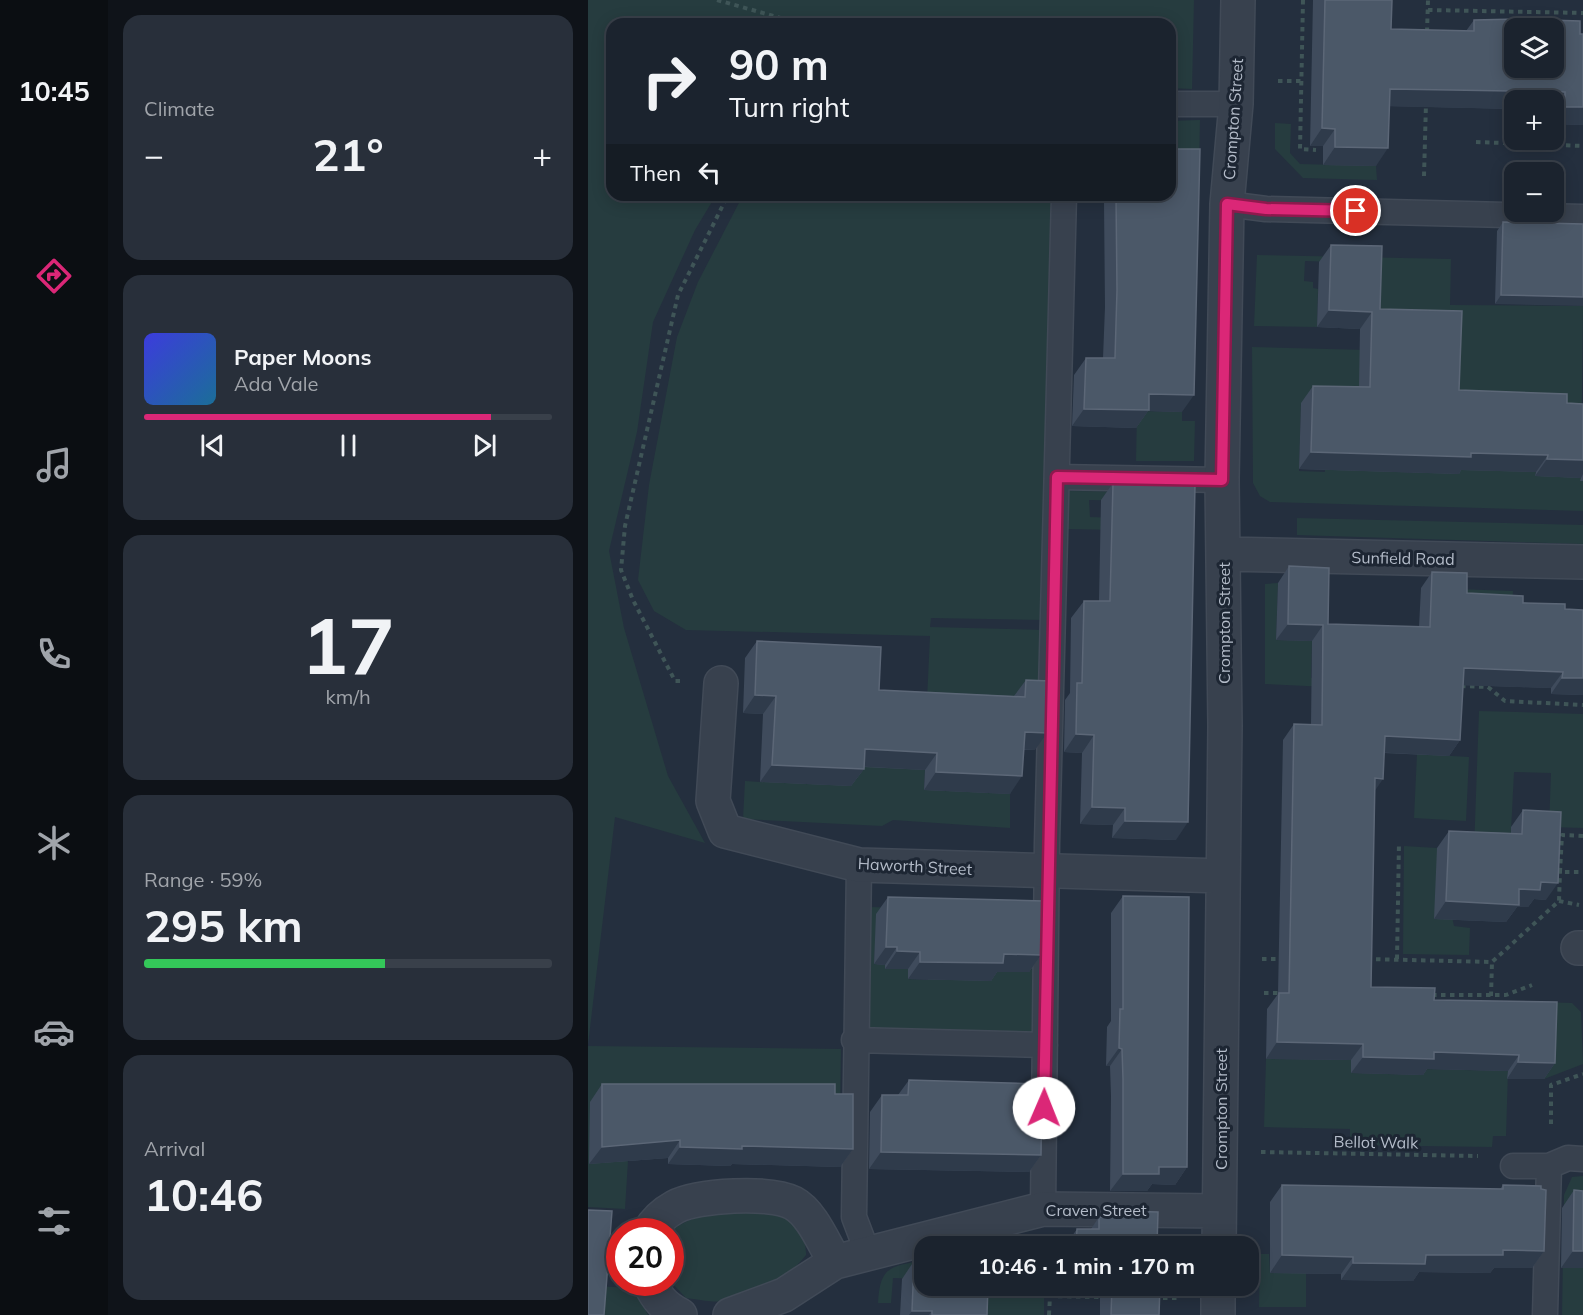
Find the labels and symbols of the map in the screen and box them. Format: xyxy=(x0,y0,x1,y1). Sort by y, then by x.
street label: Crompton Street xyxy=(1219,57,1247,180)
pin xyxy=(1330,185,1381,236)
street label: Sunfield Road xyxy=(1351,547,1455,569)
street label: Crompton Street xyxy=(1214,562,1234,684)
street label: Haworth Street xyxy=(857,853,973,879)
street label: Crompton Street xyxy=(1211,1048,1231,1170)
position arrow xyxy=(1012,1076,1076,1140)
street label: Bellot Walk xyxy=(1334,1131,1419,1153)
street label: Craven Street xyxy=(1045,1200,1147,1220)
speed limit sign: 20 xyxy=(606,1218,684,1296)

